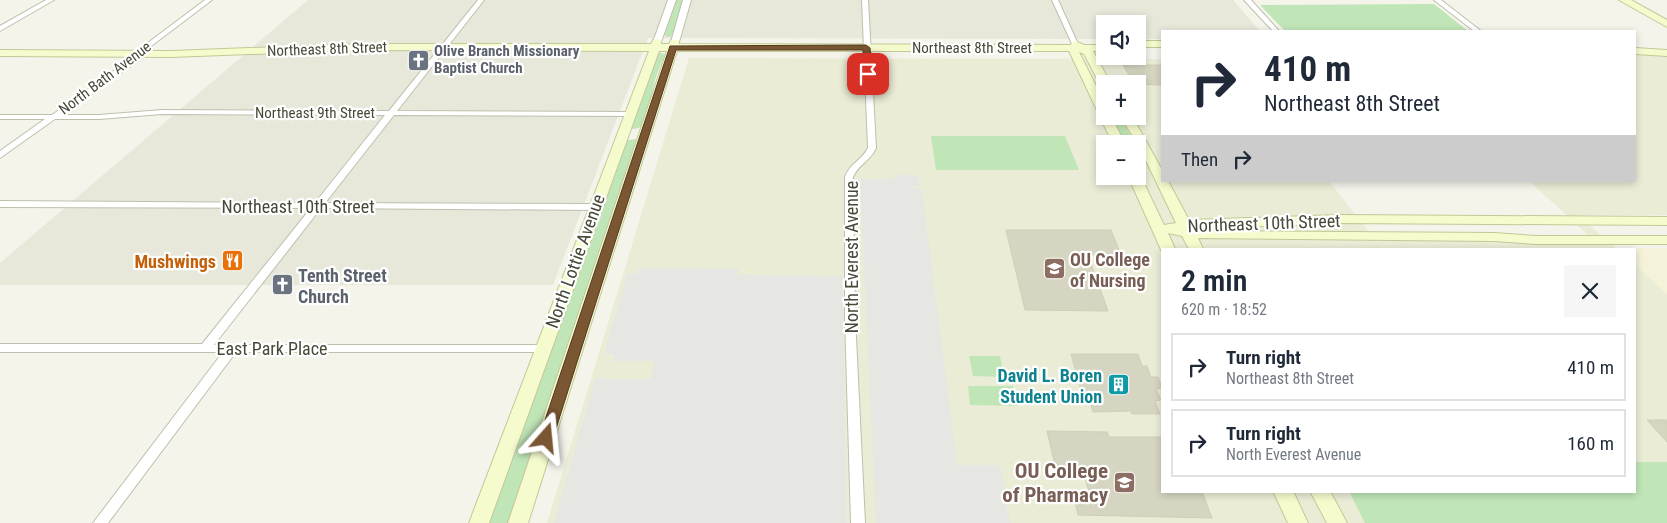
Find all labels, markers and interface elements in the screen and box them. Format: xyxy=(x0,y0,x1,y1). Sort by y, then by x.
map controls xyxy=(1096,15,1146,185)
button: sound xyxy=(1096,15,1146,65)
street label: North Bath Avenue xyxy=(55,38,155,118)
street label: Northeast 8th Street xyxy=(267,38,387,60)
street label: Northeast 8th Street xyxy=(912,39,1032,57)
place label: Olive Branch Missionary Baptist Church xyxy=(434,42,580,77)
church icon: Olive Branch Missionary Baptist Church xyxy=(406,48,430,72)
text: 410 m xyxy=(1264,49,1351,90)
icon: right xyxy=(1181,50,1246,115)
pin xyxy=(847,53,889,95)
icon: arrive xyxy=(854,60,882,88)
button: + xyxy=(1096,75,1146,125)
text: Northeast 8th Street xyxy=(1264,91,1440,116)
street label: Northeast 9th Street xyxy=(255,104,375,122)
button: − xyxy=(1096,135,1146,185)
icon: right xyxy=(1228,145,1256,173)
text: Then xyxy=(1181,148,1218,171)
street label: North Everest Avenue xyxy=(841,181,862,333)
street label: North Lottie Avenue xyxy=(541,191,609,331)
street label: Northeast 10th Street xyxy=(222,196,374,217)
street label: Northeast 10th Street xyxy=(1187,210,1341,236)
restaurant icon: Mushwings xyxy=(220,249,244,273)
place label: OU College of Nursing xyxy=(1070,249,1150,291)
place label: Mushwings xyxy=(134,251,216,272)
school or university icon: OU College of Nursing xyxy=(1042,257,1066,281)
text: 2 min xyxy=(1181,263,1247,298)
place label: Tenth Street Church xyxy=(298,265,387,307)
button: close xyxy=(1564,265,1616,317)
church icon: Tenth Street Church xyxy=(270,273,294,297)
text: 620 m · 18:52 xyxy=(1181,300,1267,319)
street label: East Park Place xyxy=(217,338,327,359)
text: Turn right xyxy=(1226,346,1301,369)
icon: right xyxy=(1183,353,1211,381)
text: 410 m xyxy=(1567,356,1614,379)
place label: David L. Boren Student Union xyxy=(997,365,1102,407)
text: Northeast 8th Street xyxy=(1226,369,1354,388)
building icon: David L. Boren Student Union xyxy=(1106,373,1130,397)
position arrow xyxy=(519,411,571,463)
text: Turn right xyxy=(1226,422,1301,445)
icon: right xyxy=(1183,429,1211,457)
text: 160 m xyxy=(1567,432,1614,455)
text: North Everest Avenue xyxy=(1226,445,1361,464)
place label: OU College of Pharmacy xyxy=(1002,459,1109,507)
school or university icon: OU College of Pharmacy xyxy=(1112,471,1136,495)

